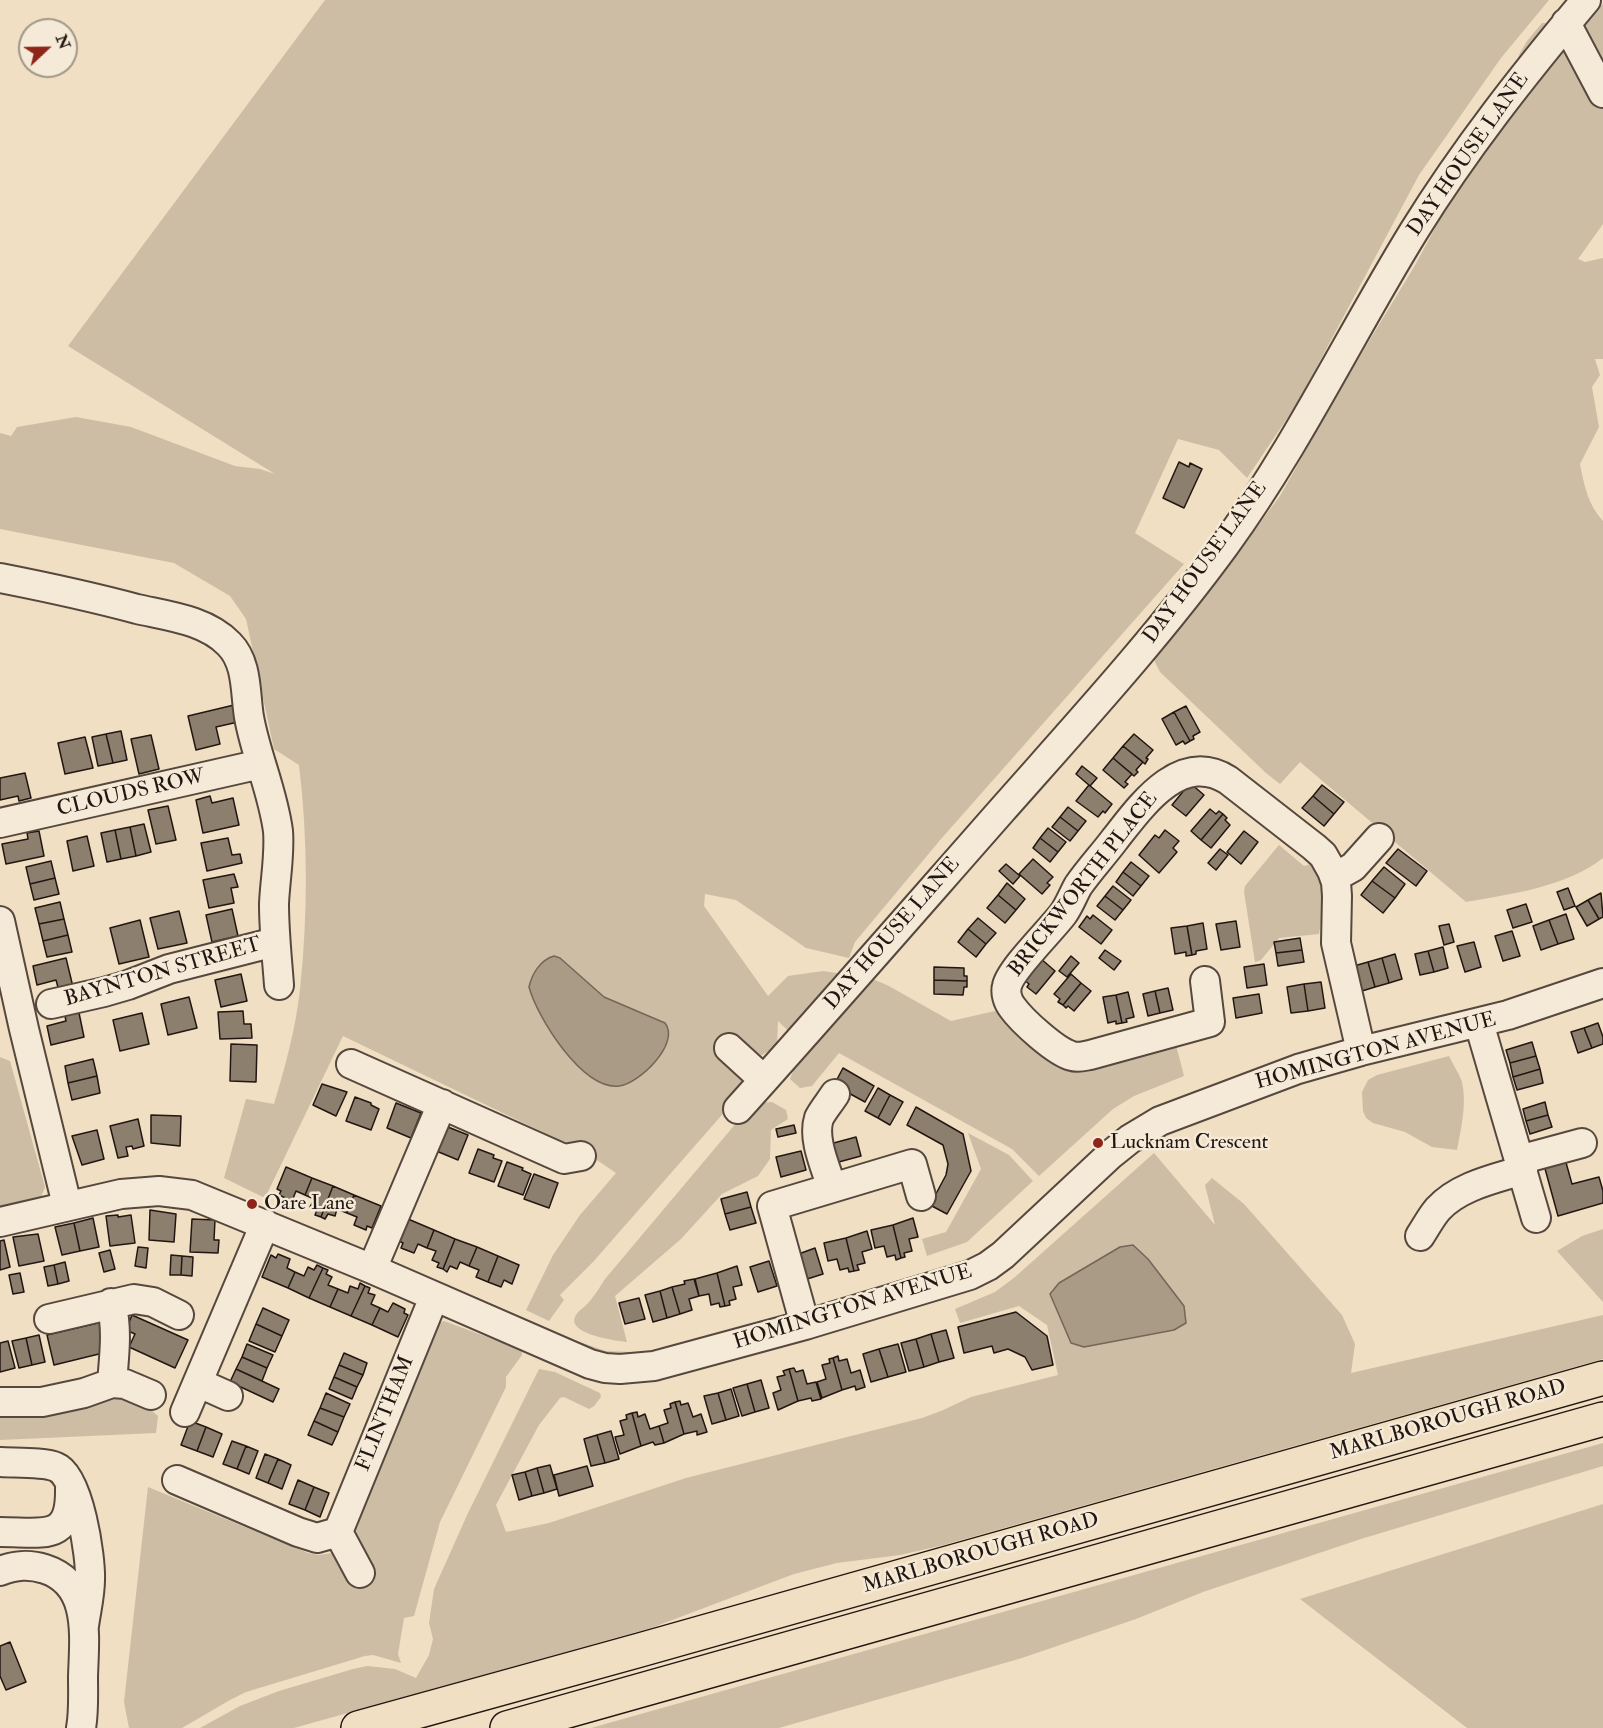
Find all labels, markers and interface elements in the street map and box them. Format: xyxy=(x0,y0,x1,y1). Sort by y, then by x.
north arrow xyxy=(18,18,78,78)
text: N xyxy=(51,32,75,52)
street label: DAY HOUSE LANE xyxy=(1403,68,1535,242)
street label: DAY HOUSE LANE xyxy=(1139,477,1273,649)
street label: CLOUDS ROW xyxy=(55,765,207,823)
street label: BRICKWORTH PLACE xyxy=(1004,787,1164,983)
street label: DAY HOUSE LANE xyxy=(820,853,966,1015)
street label: BAYNTON STREET xyxy=(62,933,264,1013)
street label: HOMINGTON AVENUE xyxy=(1253,1008,1499,1096)
place label: Lucknam Crescent xyxy=(1110,1130,1268,1156)
marker: Lucknam Crescent xyxy=(1091,1136,1105,1150)
place label: Oare Lane xyxy=(264,1191,354,1217)
marker: Oare Lane xyxy=(245,1197,259,1211)
street label: HOMINGTON AVENUE xyxy=(731,1260,975,1356)
street label: FLINTHAM xyxy=(351,1353,421,1475)
street label: MARLBOROUGH ROAD xyxy=(1327,1375,1569,1467)
street label: MARLBOROUGH ROAD xyxy=(860,1508,1102,1600)

